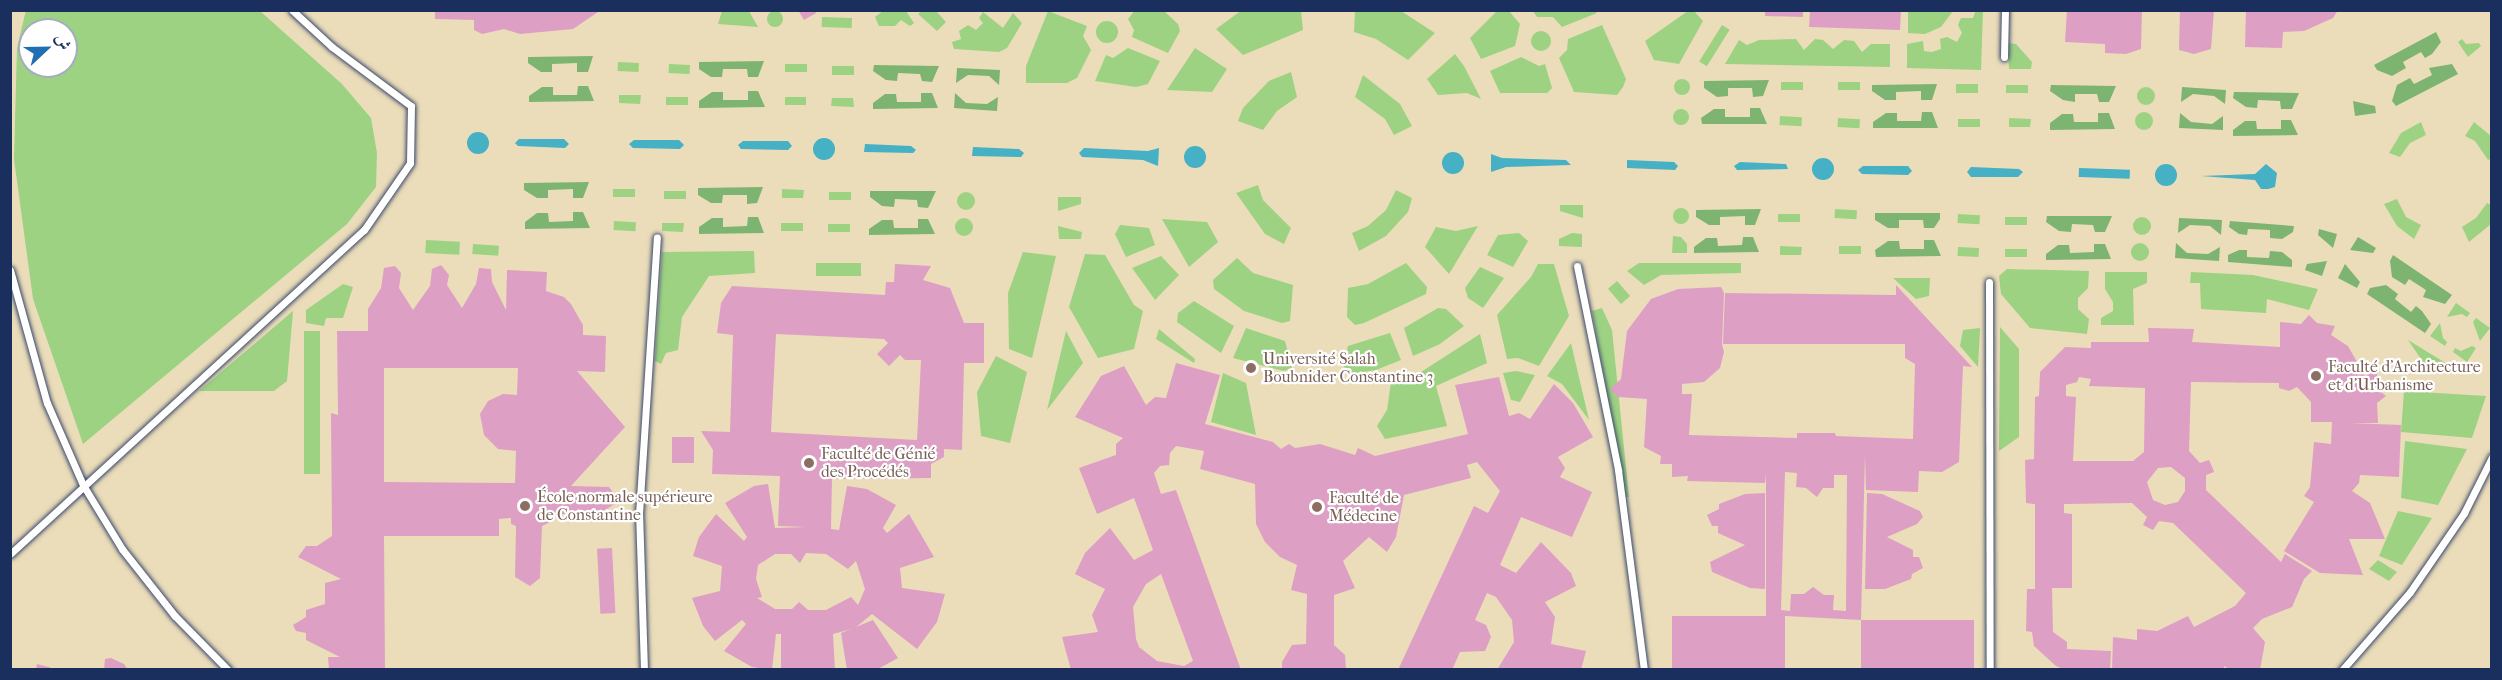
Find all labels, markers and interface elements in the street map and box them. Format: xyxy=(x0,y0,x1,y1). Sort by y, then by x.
north arrow xyxy=(18,18,78,78)
text: ش xyxy=(52,31,75,53)
place label: Université Salah Boubnider Constantine 3 xyxy=(1263,349,1433,387)
place label: Faculté d'Architecture et d'Urbanisme xyxy=(2328,357,2481,395)
marker: Université Salah Boubnider Constantine 3 xyxy=(1244,361,1258,375)
marker: Faculté d'Architecture et d'Urbanisme xyxy=(2309,369,2323,383)
place label: Faculté de Génié des Procédés xyxy=(821,444,935,482)
marker: Faculté de Génié des Procédés xyxy=(802,456,816,470)
place label: École normale supérieure de Constantine xyxy=(537,487,712,525)
place label: Faculté de Médecine xyxy=(1329,488,1399,526)
marker: École normale supérieure de Constantine xyxy=(518,499,532,513)
marker: Faculté de Médecine xyxy=(1310,500,1324,514)

